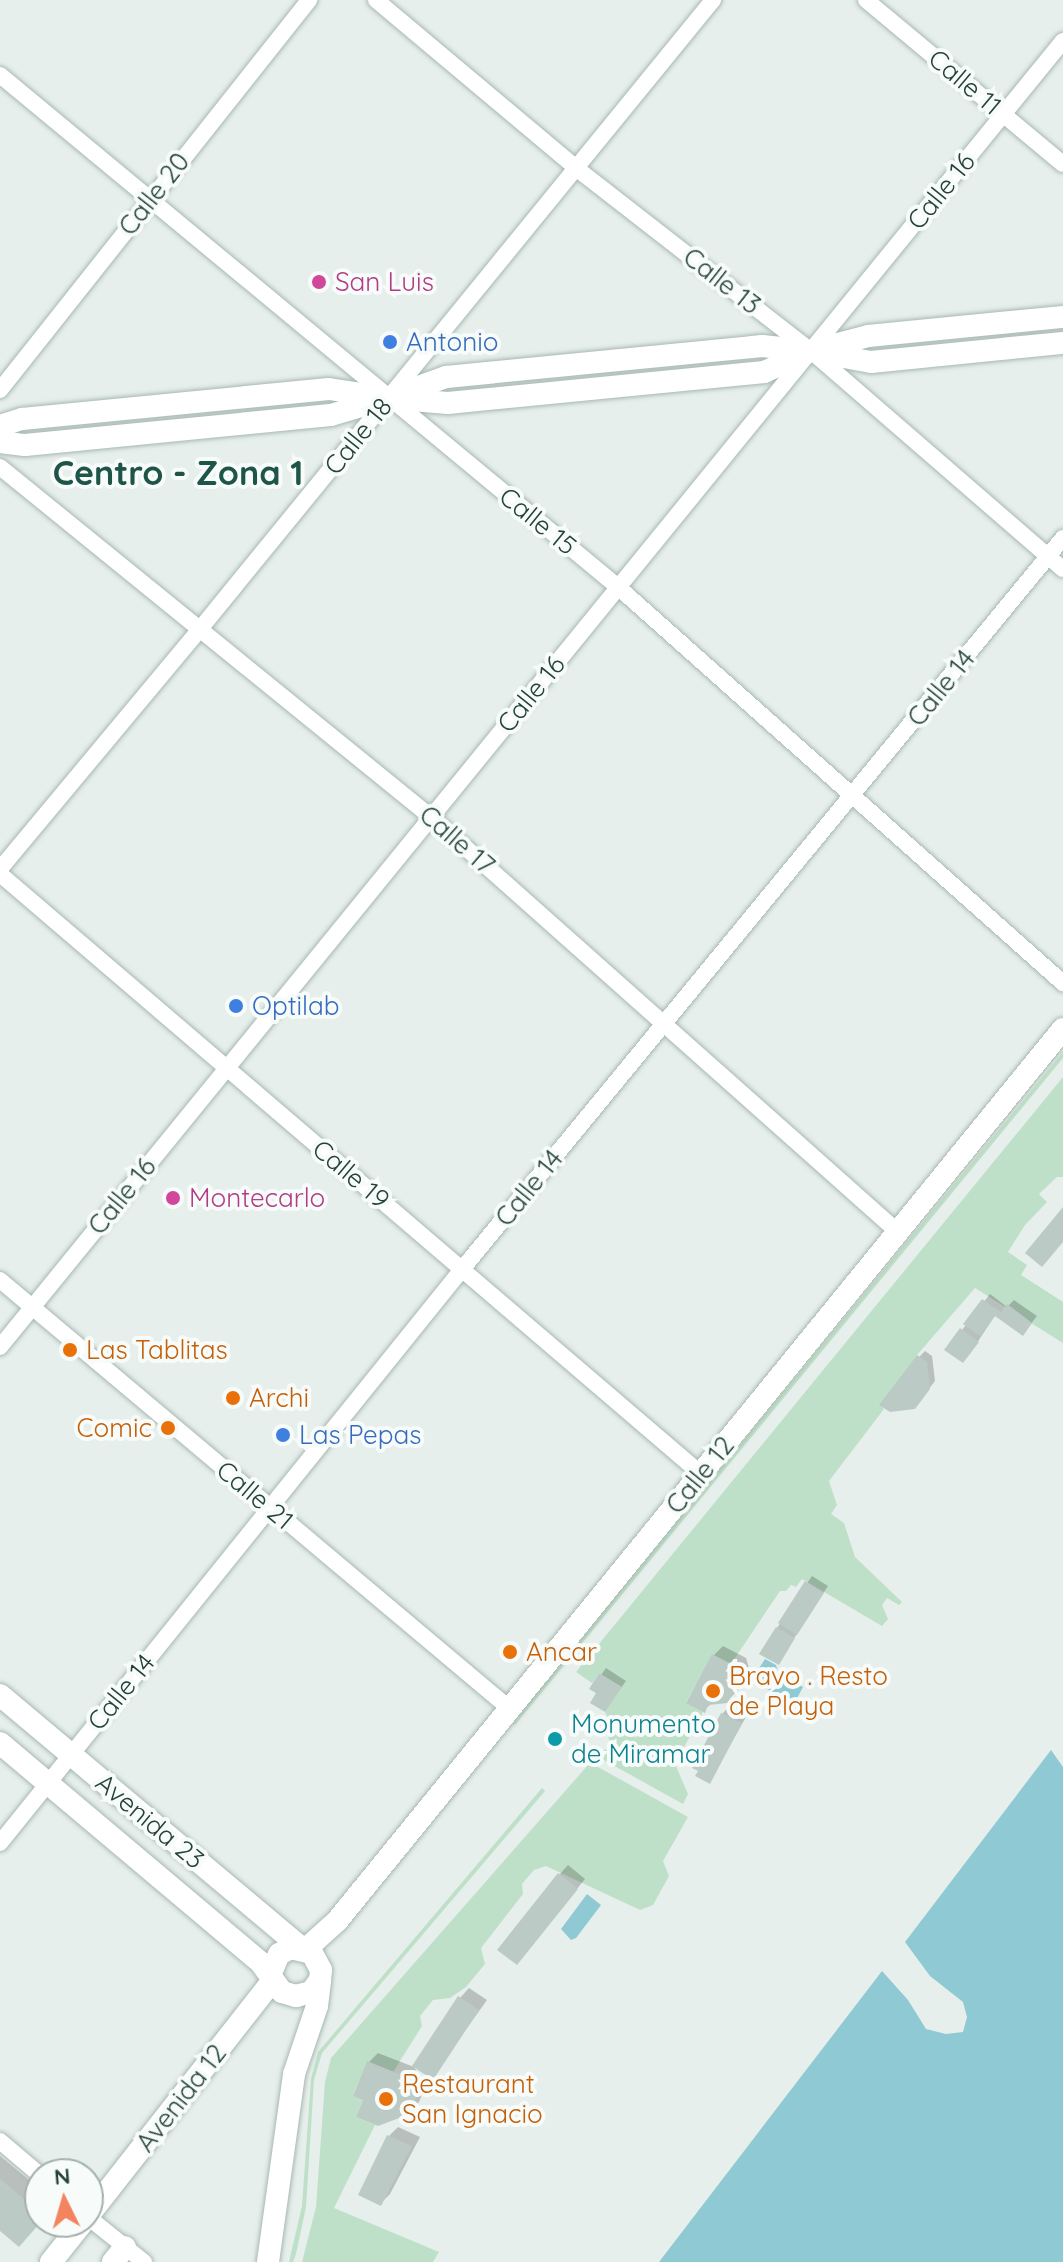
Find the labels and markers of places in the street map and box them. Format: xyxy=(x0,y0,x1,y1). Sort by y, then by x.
place label: San Luis xyxy=(335,266,434,298)
marker: San Luis xyxy=(310,273,328,291)
place label: Antonio xyxy=(406,326,499,358)
marker: Antonio xyxy=(381,333,399,351)
place label: Optilab xyxy=(252,990,340,1022)
marker: Optilab xyxy=(227,997,245,1015)
place label: Montecarlo xyxy=(189,1182,325,1214)
marker: Montecarlo xyxy=(164,1189,182,1207)
place label: Las Tablitas xyxy=(86,1334,228,1366)
marker: Las Tablitas xyxy=(61,1341,79,1359)
place label: Archi xyxy=(249,1382,309,1414)
marker: Archi xyxy=(224,1389,242,1407)
place label: Comic xyxy=(77,1412,152,1444)
marker: Comic xyxy=(159,1419,177,1437)
place label: Las Pepas xyxy=(299,1419,422,1451)
marker: Las Pepas xyxy=(274,1426,292,1444)
place label: Ancar xyxy=(526,1636,597,1668)
marker: Ancar xyxy=(501,1643,519,1661)
place label: Bravo . Resto de Playa xyxy=(729,1660,888,1722)
marker: Bravo . Resto de Playa xyxy=(704,1682,722,1700)
place label: Monumento de Miramar xyxy=(571,1708,716,1770)
marker: Monumento de Miramar xyxy=(546,1730,564,1748)
place label: Restaurant San Ignacio xyxy=(402,2068,543,2130)
marker: Restaurant San Ignacio xyxy=(377,2090,395,2108)

